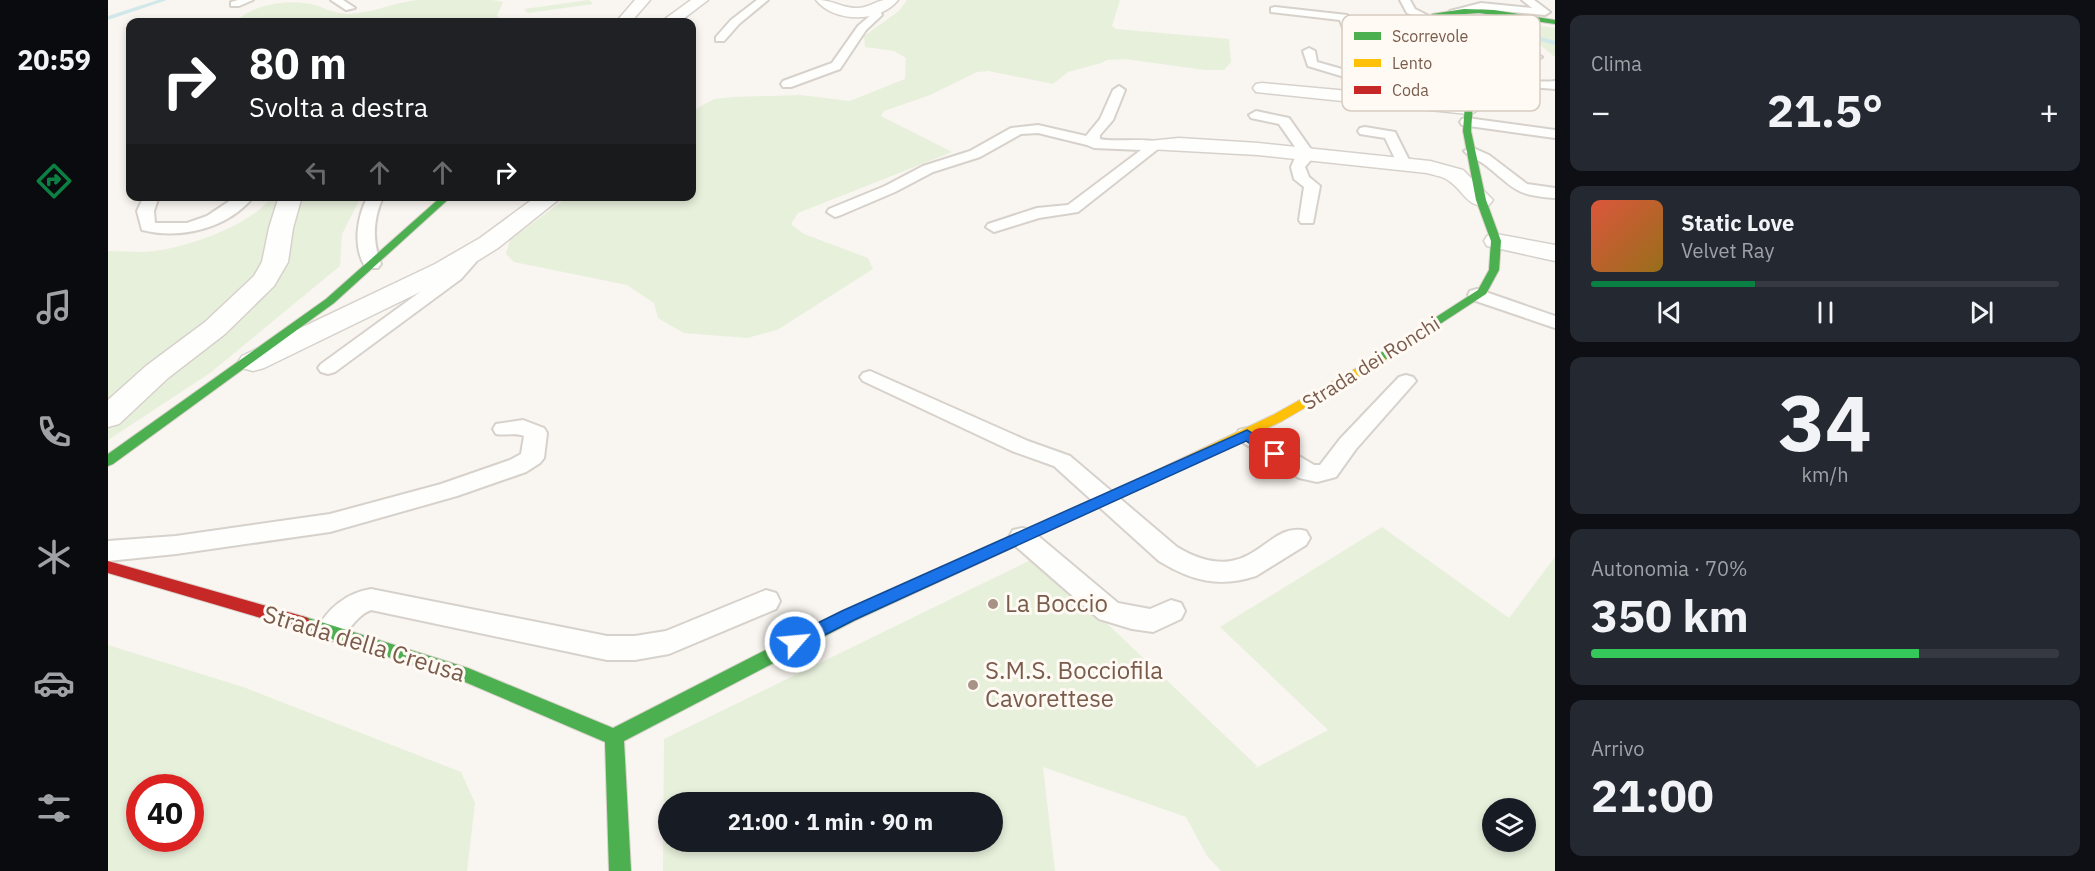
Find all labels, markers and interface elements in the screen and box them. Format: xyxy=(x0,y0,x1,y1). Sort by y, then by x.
legend xyxy=(1342,15,1540,111)
text: Scorrevole xyxy=(1392,26,1469,46)
text: 80 m xyxy=(249,36,347,91)
text: 20:59 xyxy=(17,42,91,77)
icon: right xyxy=(150,42,228,120)
text: Clima xyxy=(1591,50,1642,77)
text: Lento xyxy=(1392,53,1432,73)
text: Coda xyxy=(1392,80,1429,100)
text: 21.5° xyxy=(1767,81,1883,139)
text: Svolta a destra xyxy=(249,89,428,124)
text: − xyxy=(1591,90,1611,133)
text: + xyxy=(2039,90,2059,133)
icon: left xyxy=(300,156,333,189)
icon: ahead xyxy=(363,156,396,189)
icon: ahead xyxy=(426,156,459,189)
icon: right xyxy=(489,156,522,189)
icon: directions xyxy=(33,160,75,202)
text: Static Love xyxy=(1681,208,1794,237)
text: Velvet Ray xyxy=(1681,237,1774,264)
icon: music xyxy=(33,286,75,328)
icon: previous xyxy=(1653,296,1686,329)
icon: pause xyxy=(1809,296,1842,329)
icon: next xyxy=(1965,296,1998,329)
street label: Strada dei Ronchi xyxy=(1297,309,1445,416)
text: 34 xyxy=(1778,371,1872,472)
icon: phone xyxy=(33,411,75,453)
pin xyxy=(1249,428,1300,479)
icon: arrive xyxy=(1258,437,1291,470)
text: km/h xyxy=(1801,461,1849,488)
icon: climate xyxy=(33,536,75,578)
text: Autonomia · 70% xyxy=(1591,555,1748,582)
text: 350 km xyxy=(1591,586,1749,644)
place label: La Boccio xyxy=(1005,587,1108,619)
street label: Strada della Creusa xyxy=(259,597,469,689)
marker: La Boccio xyxy=(986,597,1000,611)
position arrow xyxy=(763,610,827,674)
place label: S.M.S. Bocciofila Cavorettese xyxy=(985,654,1163,714)
icon: car xyxy=(33,662,75,704)
marker: S.M.S. Bocciofila Cavorettese xyxy=(966,678,980,692)
text: Arrivo xyxy=(1591,735,1644,762)
text: 21:00 xyxy=(1591,766,1714,824)
speed limit sign: 40 xyxy=(126,774,204,852)
icon: filters xyxy=(33,787,75,829)
map controls xyxy=(1482,798,1536,852)
button: layers xyxy=(1482,798,1536,852)
text: 21:00 · 1 min · 90 m xyxy=(728,807,933,836)

